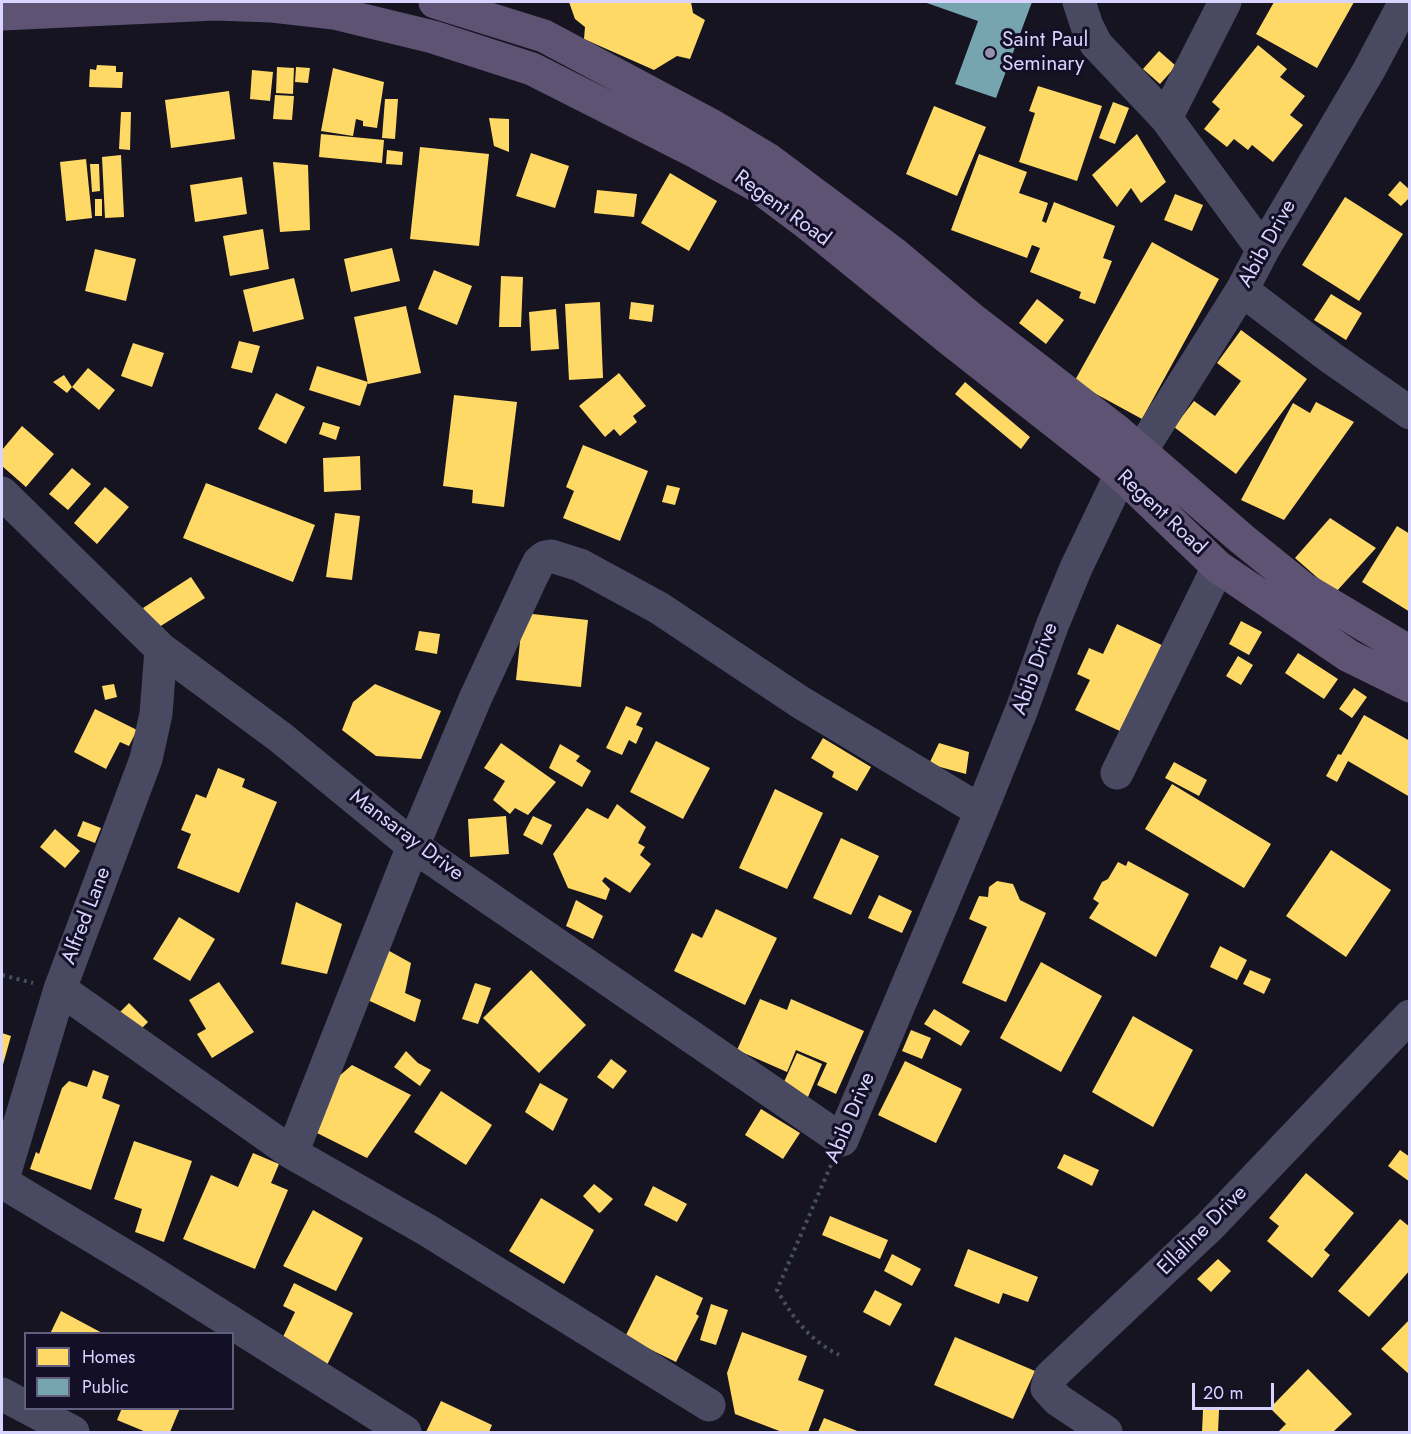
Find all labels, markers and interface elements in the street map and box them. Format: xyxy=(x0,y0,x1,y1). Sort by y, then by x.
place label: Saint Paul Seminary xyxy=(1002,28,1088,78)
marker: Saint Paul Seminary xyxy=(983,46,997,60)
street label: Regent Road xyxy=(729,166,835,252)
street label: Abib Drive xyxy=(1234,196,1302,292)
street label: Regent Road xyxy=(1111,465,1211,561)
street label: Abib Drive xyxy=(1008,619,1064,719)
street label: Mansaray Drive xyxy=(344,785,468,887)
street label: Alfred Lane xyxy=(57,864,117,968)
street label: Abib Drive xyxy=(821,1069,881,1167)
street label: Ellaline Drive xyxy=(1153,1181,1253,1281)
legend xyxy=(24,1332,234,1410)
text: Homes xyxy=(82,1344,135,1370)
scale bar xyxy=(1195,1371,1278,1409)
text: Public xyxy=(82,1374,129,1400)
text: 20 m xyxy=(1203,1380,1243,1406)

